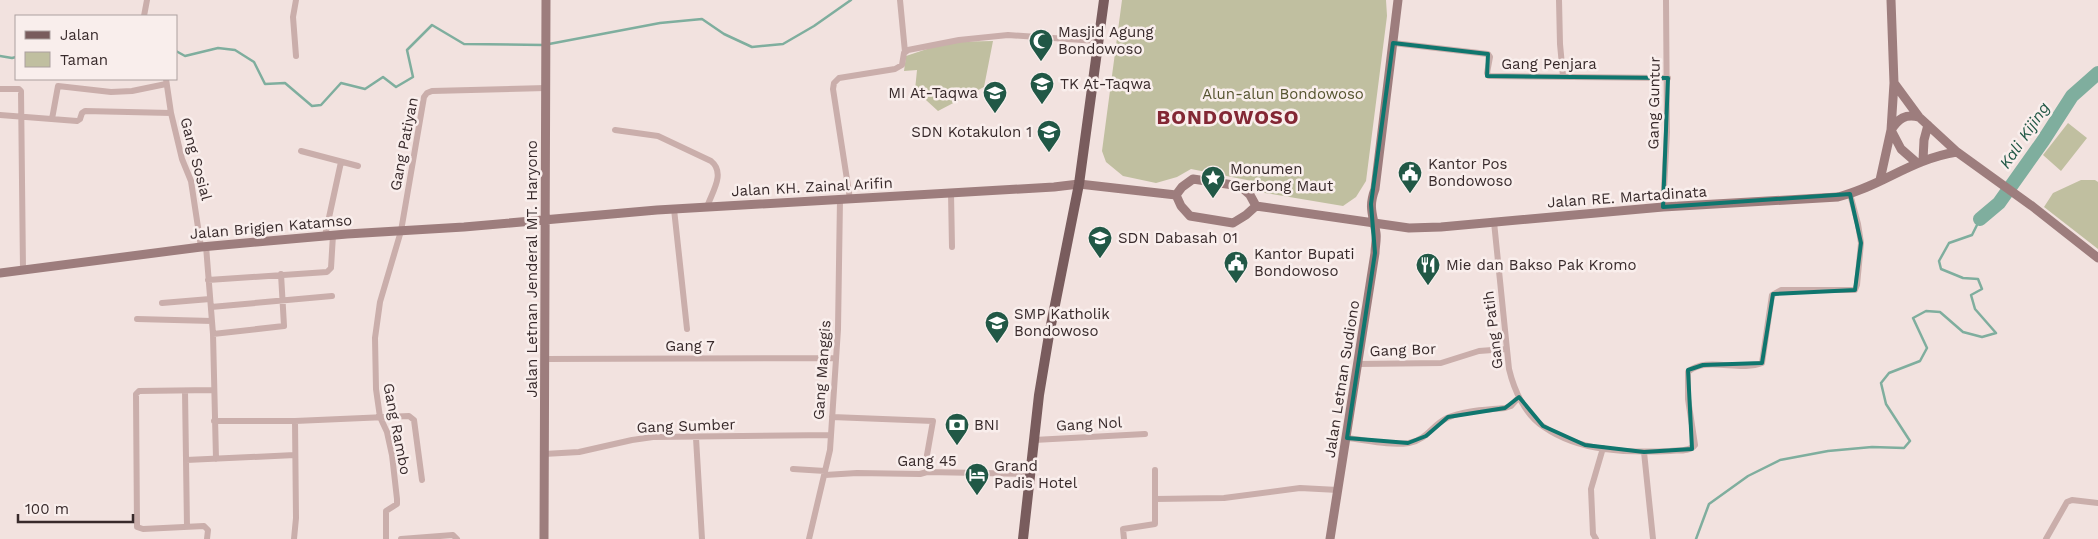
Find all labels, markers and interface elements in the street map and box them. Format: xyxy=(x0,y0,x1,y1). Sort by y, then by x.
legend xyxy=(15,15,178,80)
place label: Masjid Agung Bondowoso xyxy=(1058,23,1153,58)
text: Jalan xyxy=(60,26,99,44)
mosque icon: Masjid Agung Bondowoso xyxy=(1028,28,1054,62)
text: Taman xyxy=(60,51,108,69)
street label: Gang Penjara xyxy=(1501,55,1597,73)
street label: Gang Guntur xyxy=(1644,57,1664,149)
school or university icon: TK At-Taqwa xyxy=(1029,71,1055,105)
place label: TK At-Taqwa xyxy=(1060,75,1152,93)
school or university icon: MI At-Taqwa xyxy=(982,80,1008,114)
place label: MI At-Taqwa xyxy=(888,84,979,102)
park label: Alun-alun Bondowoso xyxy=(1202,85,1364,103)
street label: Gang Patiyan xyxy=(386,96,422,192)
water label: Kali Kijing xyxy=(1995,98,2054,172)
district label: BONDOWOSO xyxy=(1157,105,1299,129)
street label: Gang Sosial xyxy=(176,115,216,203)
school or university icon: SDN Kotakulon 1 xyxy=(1036,119,1062,153)
place label: SDN Kotakulon 1 xyxy=(911,123,1032,141)
street label: Jalan Letnan Jenderal MT. Haryono xyxy=(523,140,541,398)
place label: Kantor Pos Bondowoso xyxy=(1428,155,1512,190)
place label: Monumen Gerbong Maut xyxy=(1230,160,1334,195)
public building icon: Kantor Pos Bondowoso xyxy=(1397,160,1423,194)
place icon: Monumen Gerbong Maut xyxy=(1200,165,1226,199)
street label: Jalan KH. Zainal Arifin xyxy=(731,174,893,200)
street label: Jalan RE. Martadinata xyxy=(1546,182,1708,212)
street label: Jalan Brigjen Katamso xyxy=(189,211,353,243)
school or university icon: SDN Dabasah 01 xyxy=(1087,225,1113,259)
place label: SDN Dabasah 01 xyxy=(1118,229,1238,247)
place label: Kantor Bupati Bondowoso xyxy=(1254,245,1354,280)
public building icon: Kantor Bupati Bondowoso xyxy=(1223,250,1249,284)
restaurant icon: Mie dan Bakso Pak Kromo xyxy=(1415,252,1441,286)
place label: Mie dan Bakso Pak Kromo xyxy=(1446,256,1636,274)
street label: Gang Patih xyxy=(1479,290,1507,370)
street label: Jalan Letnan Sudiono xyxy=(1321,299,1363,459)
place label: SMP Katholik Bondowoso xyxy=(1014,305,1110,340)
school or university icon: SMP Katholik Bondowoso xyxy=(984,310,1010,344)
street label: Gang Manggis xyxy=(810,319,834,421)
street label: Gang 7 xyxy=(665,337,715,355)
street label: Gang Bor xyxy=(1369,340,1437,360)
street label: Gang Rambo xyxy=(379,382,415,476)
bank icon: BNI xyxy=(944,412,970,446)
street label: Gang Nol xyxy=(1055,413,1123,435)
street label: Gang Sumber xyxy=(636,415,736,437)
place label: BNI xyxy=(974,416,999,434)
street label: Gang 45 xyxy=(897,452,957,470)
place label: Grand Padis Hotel xyxy=(994,457,1078,492)
hotel icon: Grand Padis Hotel xyxy=(964,462,990,496)
scale bar xyxy=(18,492,132,524)
text: 100 m xyxy=(25,500,69,518)

